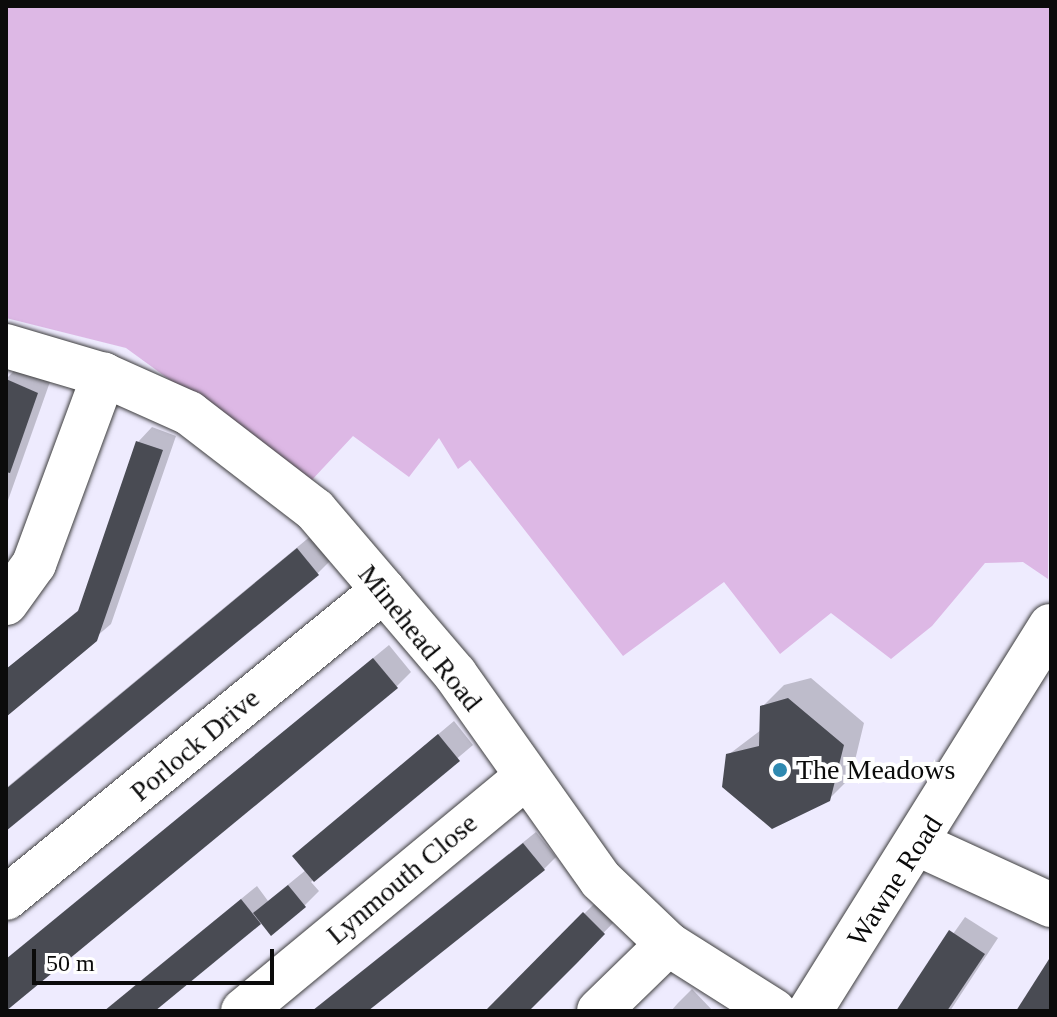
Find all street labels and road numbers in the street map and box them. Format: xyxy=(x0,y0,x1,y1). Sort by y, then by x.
street label: Minehead Road xyxy=(351,558,489,718)
street label: Porlock Drive xyxy=(124,681,266,809)
street label: Lynmouth Close xyxy=(320,806,484,952)
street label: Wawne Road xyxy=(840,809,950,953)

